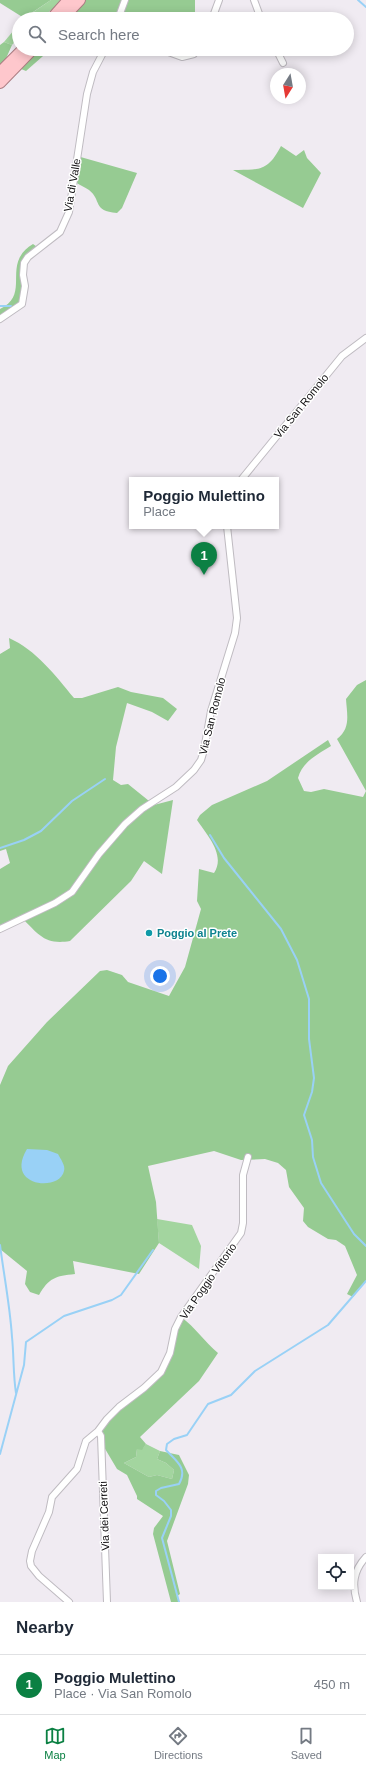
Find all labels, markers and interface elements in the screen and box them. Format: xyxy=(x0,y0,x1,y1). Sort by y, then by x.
search box xyxy=(12,12,354,56)
icon: search xyxy=(26,23,48,45)
text: Search here xyxy=(58,26,140,43)
north arrow xyxy=(270,68,306,104)
street label: Via di Valle xyxy=(61,157,83,213)
street label: Via San Romolo xyxy=(271,371,331,441)
popup xyxy=(129,477,279,529)
text: Poggio Mulettino xyxy=(143,487,265,504)
text: Place xyxy=(143,504,176,519)
pin: 1 xyxy=(191,542,217,575)
street label: Via San Romolo xyxy=(197,676,227,756)
place label: Poggio al Prete xyxy=(157,927,237,939)
marker: Poggio al Prete xyxy=(144,928,154,938)
your location xyxy=(150,966,170,986)
street label: Via Poggio Vittorio xyxy=(177,1241,239,1321)
street label: Via dei Cerreti xyxy=(97,1481,111,1551)
map controls xyxy=(318,1554,354,1590)
button: locate xyxy=(318,1554,354,1590)
text: Nearby xyxy=(16,1618,74,1637)
text: Poggio Mulettino xyxy=(54,1669,176,1686)
text: 1 xyxy=(25,1677,33,1692)
text: 450 m xyxy=(314,1677,350,1692)
text: Place · Via San Romolo xyxy=(54,1686,192,1701)
tab: Map xyxy=(44,1725,66,1761)
tab: Directions xyxy=(154,1725,203,1761)
tab: Saved xyxy=(291,1725,322,1761)

